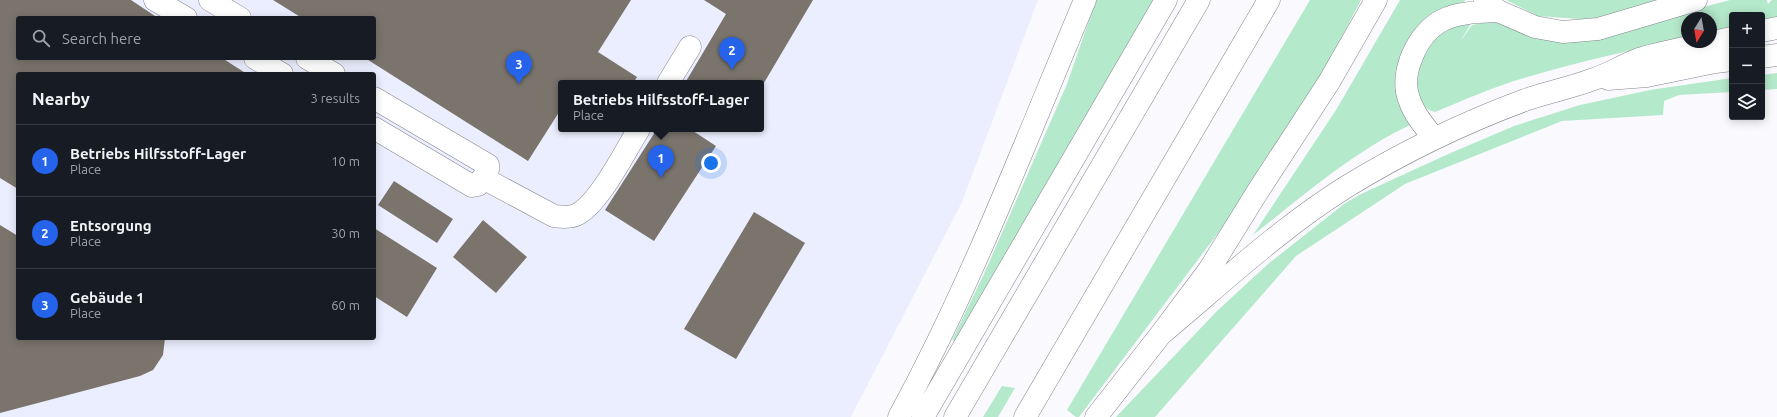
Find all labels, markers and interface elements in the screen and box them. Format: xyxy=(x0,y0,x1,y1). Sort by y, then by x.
north arrow xyxy=(1681,12,1717,48)
map controls xyxy=(1729,12,1765,120)
button: + xyxy=(1729,12,1765,48)
search box xyxy=(16,16,376,60)
icon: search xyxy=(30,27,52,49)
text: Search here xyxy=(62,30,141,47)
pin: 2 xyxy=(719,37,745,70)
button: − xyxy=(1729,48,1765,84)
pin: 3 xyxy=(506,51,532,84)
popup xyxy=(558,80,764,132)
button: layers xyxy=(1729,84,1765,120)
text: Nearby xyxy=(32,89,90,108)
text: 3 results xyxy=(310,91,360,105)
text: Betriebs Hilfsstoff-Lager xyxy=(573,91,749,108)
text: Place xyxy=(573,108,604,122)
text: Betriebs Hilfsstoff-Lager xyxy=(70,145,246,162)
pin: 1 xyxy=(648,145,674,178)
your location xyxy=(701,153,721,173)
text: 1 xyxy=(41,154,49,168)
text: 10 m xyxy=(331,154,360,168)
text: Place xyxy=(70,162,101,176)
text: Entsorgung xyxy=(70,217,152,234)
text: 2 xyxy=(41,226,49,240)
text: 30 m xyxy=(331,226,360,240)
text: Place xyxy=(70,234,101,248)
text: Gebäude 1 xyxy=(70,289,145,306)
text: 3 xyxy=(41,298,49,312)
text: 60 m xyxy=(331,298,360,312)
text: Place xyxy=(70,306,101,320)

